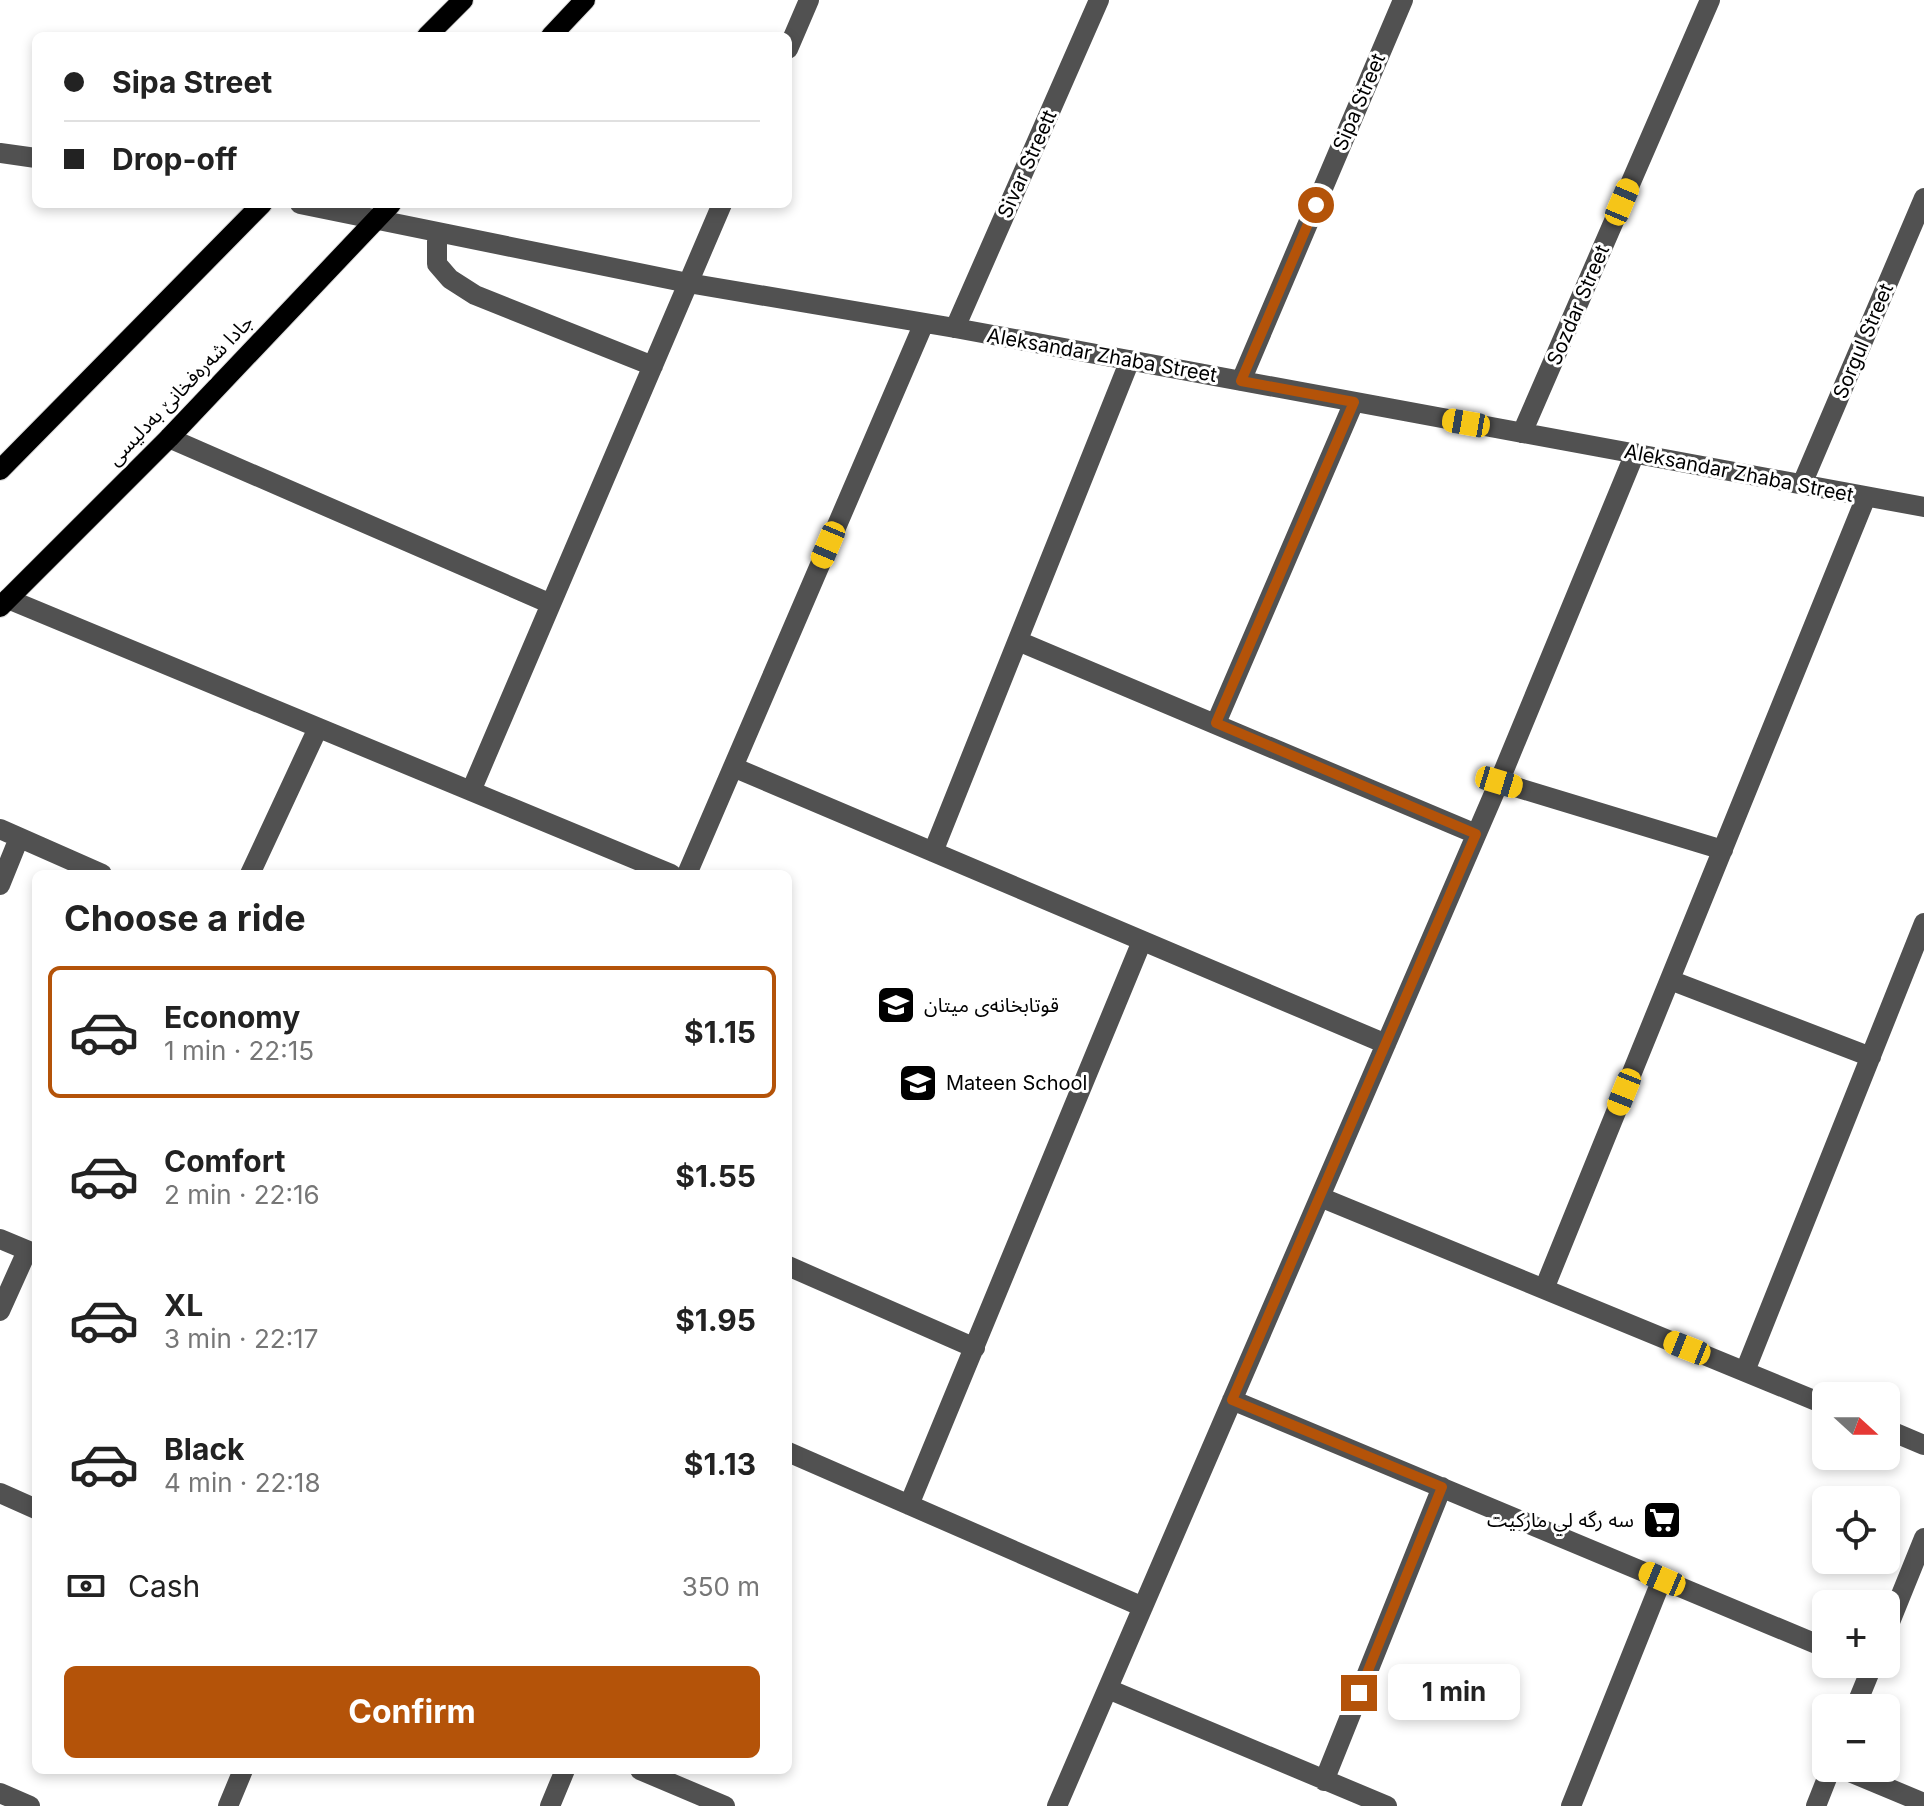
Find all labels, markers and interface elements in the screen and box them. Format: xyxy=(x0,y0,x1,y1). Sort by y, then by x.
street label: Sipa Street xyxy=(1328,49,1390,154)
text: Sipa Street xyxy=(112,64,272,100)
street label: Sivar Streett xyxy=(993,106,1062,222)
text: Drop-off xyxy=(112,141,238,177)
car xyxy=(1602,175,1642,229)
route start xyxy=(1298,187,1334,223)
street label: Sozdar Street xyxy=(1542,241,1614,369)
street label: Sorgul Street xyxy=(1828,279,1898,402)
street label: جادا شەرەفخانێ بەدلیسی xyxy=(102,310,258,470)
street label: Aleksandar Zhaba Street xyxy=(985,323,1219,387)
car xyxy=(1440,407,1492,439)
street label: Aleksandar Zhaba Street xyxy=(1622,439,1856,507)
car xyxy=(808,518,848,572)
car xyxy=(1473,764,1525,800)
text: Choose a ride xyxy=(64,896,306,940)
school or university icon: قوتابخانەی میتان xyxy=(875,984,917,1026)
place label: قوتابخانەی میتان xyxy=(924,993,1059,1017)
icon: car xyxy=(68,996,140,1068)
text: Economy xyxy=(164,999,300,1035)
text: $1.15 xyxy=(684,1014,756,1050)
text: 1 min · 22:15 xyxy=(164,1035,314,1066)
school or university icon: Mateen School xyxy=(897,1062,939,1104)
car xyxy=(1604,1065,1644,1119)
place label: Mateen School xyxy=(946,1071,1087,1095)
icon: car xyxy=(68,1140,140,1212)
text: Comfort xyxy=(164,1143,285,1179)
text: $1.55 xyxy=(675,1158,756,1194)
text: 2 min · 22:16 xyxy=(164,1179,320,1210)
icon: car xyxy=(68,1284,140,1356)
text: XL xyxy=(164,1287,203,1323)
text: $1.95 xyxy=(675,1302,756,1338)
text: 3 min · 22:17 xyxy=(164,1323,318,1354)
car xyxy=(1660,1328,1714,1368)
north arrow xyxy=(1812,1382,1900,1470)
map controls xyxy=(1812,1382,1900,1782)
icon: car xyxy=(68,1428,140,1500)
text: Black xyxy=(164,1431,244,1467)
text: $1.13 xyxy=(684,1446,756,1482)
text: 4 min · 22:18 xyxy=(164,1467,321,1498)
button: locate xyxy=(1812,1486,1900,1574)
supermarket icon: سه رگه لي ماركيت xyxy=(1641,1499,1683,1541)
place label: سه رگه لي ماركيت xyxy=(1487,1508,1634,1536)
car xyxy=(1635,1559,1689,1599)
icon: cash xyxy=(64,1564,108,1608)
text: Cash xyxy=(128,1568,200,1604)
text: 350 m xyxy=(682,1571,760,1602)
button: + xyxy=(1812,1590,1900,1678)
callout: 1 min xyxy=(1387,1665,1519,1721)
button: Confirm xyxy=(64,1666,760,1758)
route end xyxy=(1341,1675,1377,1711)
text: 1 min xyxy=(1422,1676,1486,1707)
button: − xyxy=(1812,1694,1900,1782)

